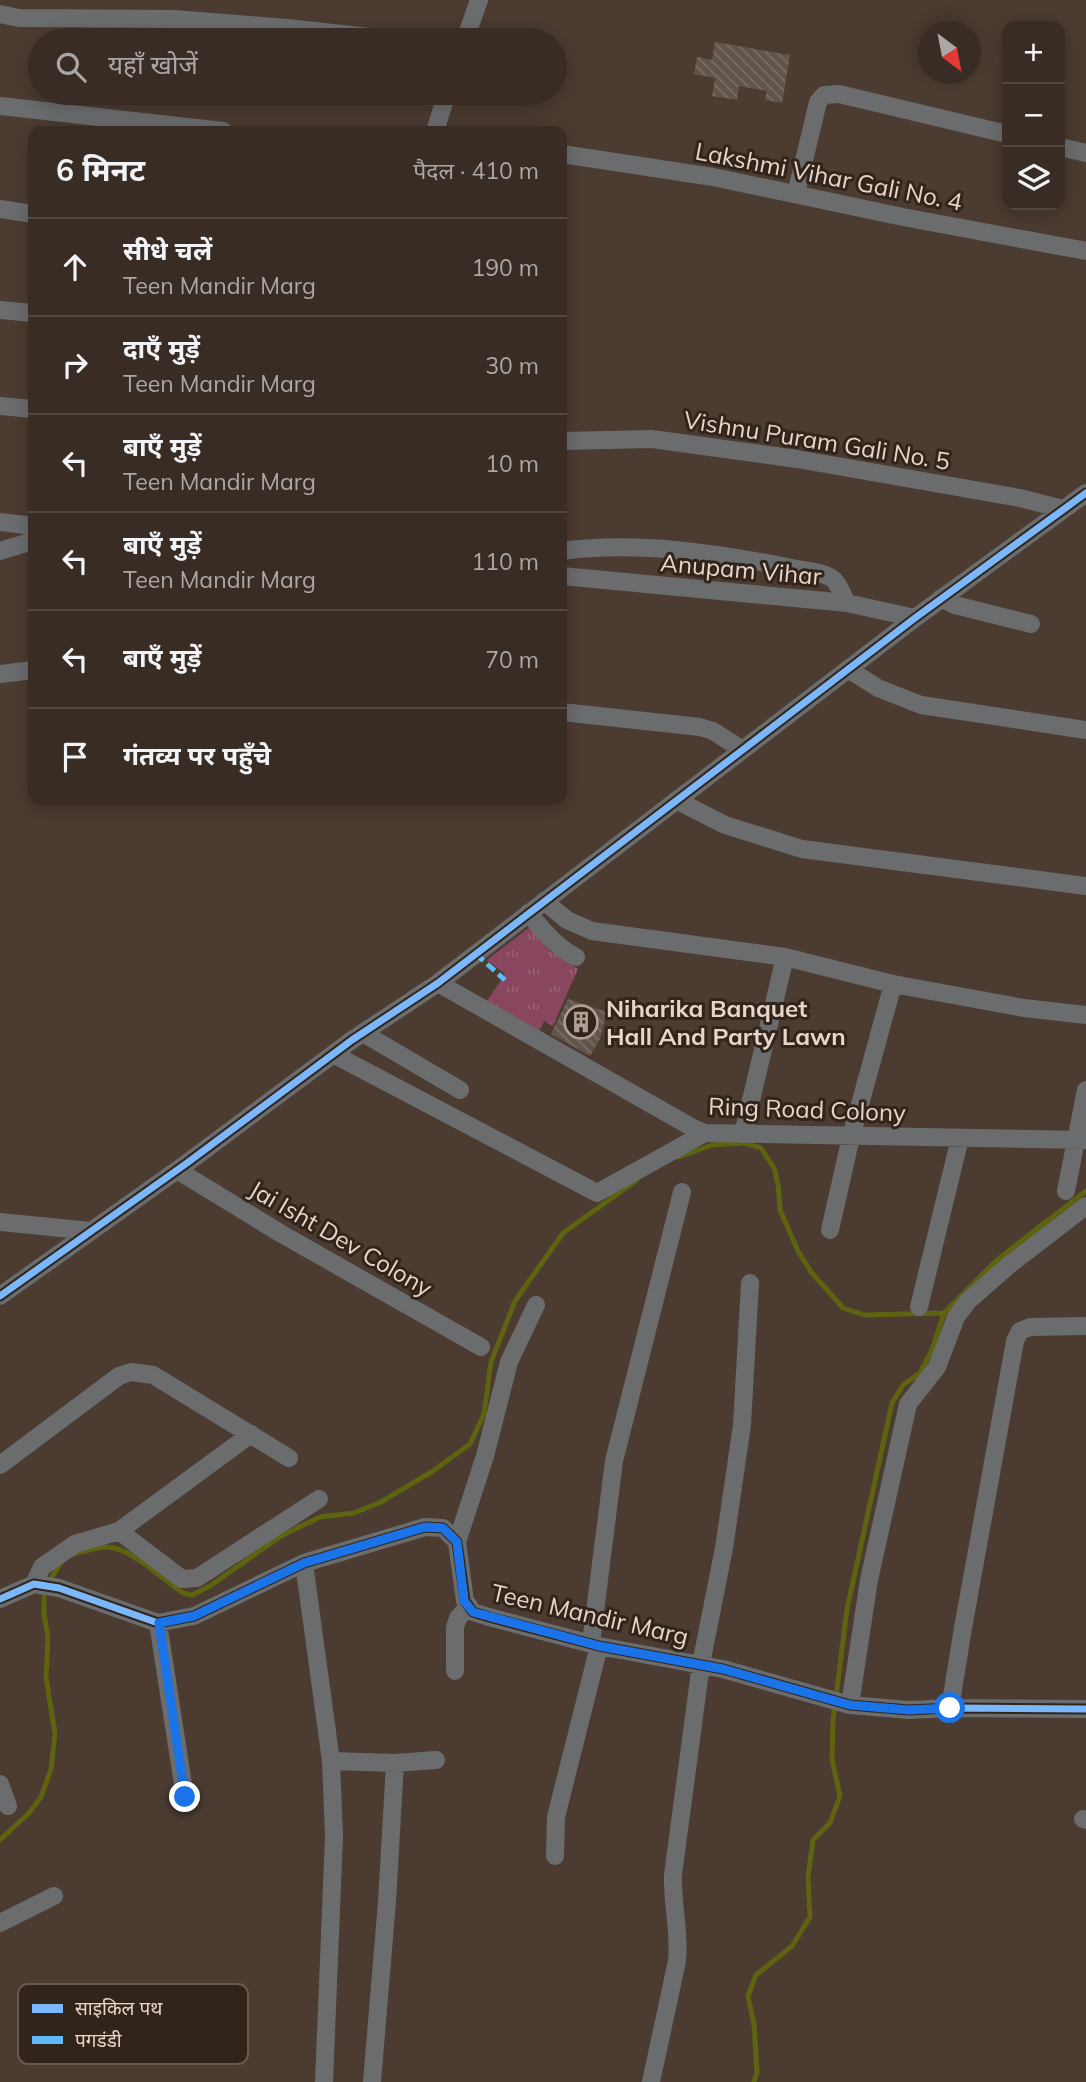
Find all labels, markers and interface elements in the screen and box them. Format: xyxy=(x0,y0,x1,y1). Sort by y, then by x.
north arrow xyxy=(918,21,981,84)
map controls xyxy=(1002,21,1065,210)
button: + xyxy=(1002,21,1065,84)
search box xyxy=(28,28,567,105)
icon: search xyxy=(52,48,90,86)
text: यहाँ खोजें xyxy=(108,48,198,81)
button: − xyxy=(1002,84,1065,147)
street label: Lakshmi Vihar Gali No. 4 xyxy=(693,135,965,217)
button: layers xyxy=(1002,147,1065,210)
text: 6 मिनट xyxy=(56,151,145,189)
text: पैदल · 410 m xyxy=(413,156,539,185)
text: सीधे चलें xyxy=(123,234,212,267)
icon: ahead xyxy=(56,248,94,286)
text: 190 m xyxy=(471,253,539,282)
text: Teen Mandir Marg xyxy=(123,271,316,300)
text: दाएँ मुड़ें xyxy=(123,332,200,365)
icon: right xyxy=(56,346,94,384)
text: 30 m xyxy=(485,351,539,380)
text: Teen Mandir Marg xyxy=(123,369,316,398)
street label: Vishnu Puram Gali No. 5 xyxy=(682,404,952,476)
text: बाएँ मुड़ें xyxy=(123,430,201,463)
icon: left xyxy=(56,444,94,482)
text: 10 m xyxy=(485,449,539,478)
text: Teen Mandir Marg xyxy=(123,467,316,496)
text: बाएँ मुड़ें xyxy=(123,528,201,561)
icon: left xyxy=(56,542,94,580)
text: 110 m xyxy=(471,547,539,576)
street label: Anupam Vihar xyxy=(659,547,823,591)
text: Teen Mandir Marg xyxy=(123,565,316,594)
icon: left xyxy=(56,640,94,678)
text: बाएँ मुड़ें xyxy=(123,641,201,674)
text: 70 m xyxy=(485,645,539,674)
icon: arrive xyxy=(56,738,94,776)
text: गंतव्य पर पहुँचे xyxy=(123,739,271,772)
place label: Niharika Banquet Hall And Party Lawn xyxy=(606,993,846,1051)
building icon: Niharika Banquet Hall And Party Lawn xyxy=(562,1003,600,1041)
street label: Ring Road Colony xyxy=(708,1091,907,1127)
street label: Jai Isht Dev Colony xyxy=(244,1173,438,1303)
street label: Teen Mandir Marg xyxy=(489,1577,691,1651)
route start xyxy=(934,1692,965,1723)
route end xyxy=(169,1781,200,1812)
legend xyxy=(18,1984,248,2064)
text: साइकिल पथ xyxy=(75,1996,163,2020)
text: पगडंडी xyxy=(75,2028,123,2052)

